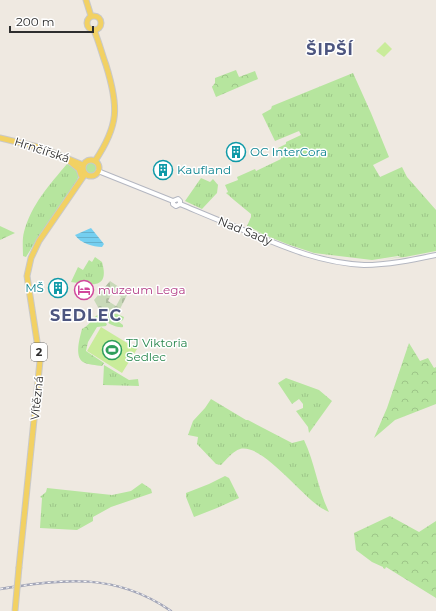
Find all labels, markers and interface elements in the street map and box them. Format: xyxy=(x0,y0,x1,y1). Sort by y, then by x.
scale bar xyxy=(10,8,93,34)
text: 200 m xyxy=(16,14,55,29)
district label: ŠIPŠÍ xyxy=(306,40,355,59)
street label: Hrnčířská xyxy=(13,134,72,166)
building icon: OC InterCora xyxy=(225,141,247,163)
place label: OC InterCora xyxy=(250,144,327,159)
building icon: Kaufland xyxy=(152,159,174,181)
place label: Kaufland xyxy=(177,162,231,177)
street label: Nad Sady xyxy=(216,213,275,248)
building icon: MŠ xyxy=(47,277,69,299)
hotel icon: muzeum Lega xyxy=(73,279,95,301)
place label: MŠ xyxy=(25,280,44,295)
place label: muzeum Lega xyxy=(98,282,186,297)
district label: SEDLEC xyxy=(50,306,122,325)
place label: TJ Viktoria Sedlec xyxy=(126,335,188,364)
sports icon: TJ Viktoria Sedlec xyxy=(101,339,123,361)
road number: 2 xyxy=(31,343,47,361)
street label: Vítězná xyxy=(27,375,46,421)

